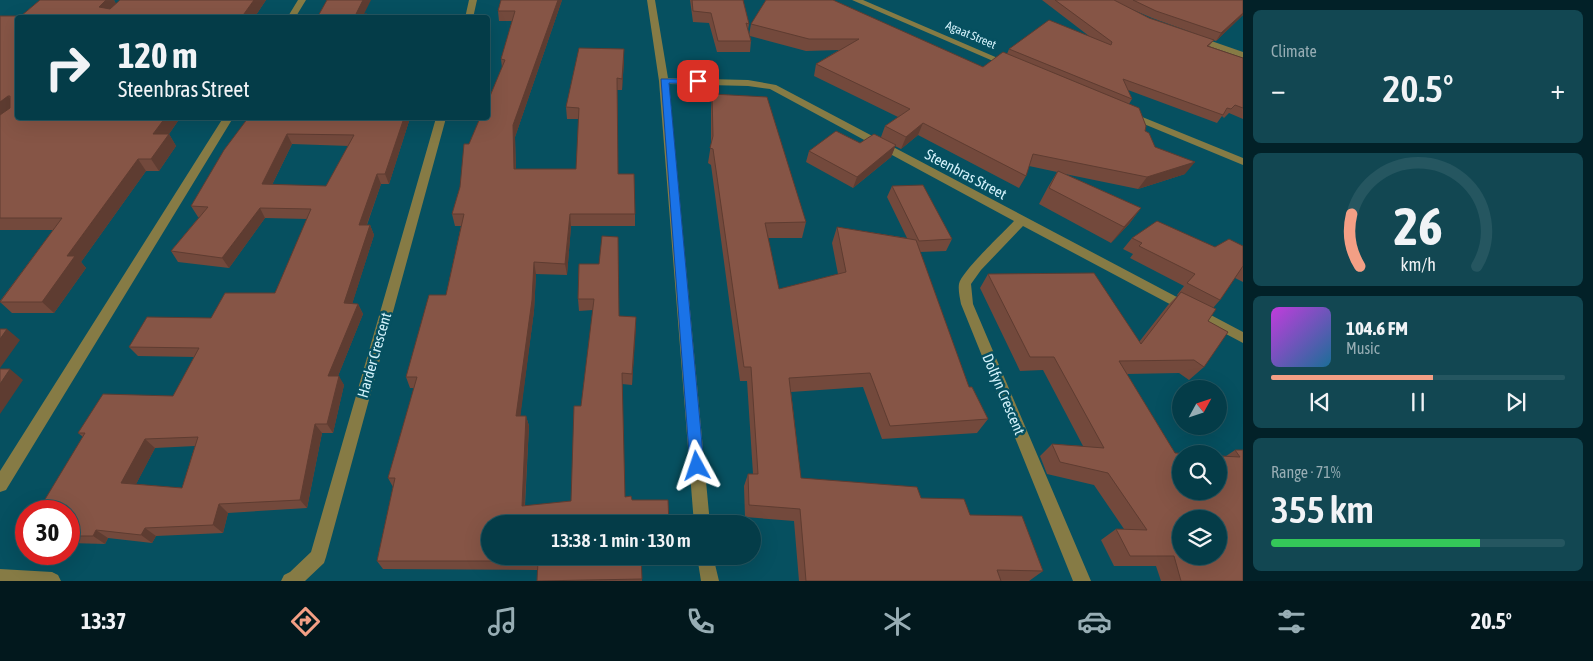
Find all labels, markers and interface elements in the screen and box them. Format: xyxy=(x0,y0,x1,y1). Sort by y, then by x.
street label: Agaat Street xyxy=(944,18,999,52)
icon: right xyxy=(35,35,100,100)
text: 120 m xyxy=(118,35,197,75)
text: Climate xyxy=(1271,42,1317,60)
pin xyxy=(677,60,719,102)
icon: arrive xyxy=(684,67,712,95)
text: 20.5° xyxy=(1383,67,1453,110)
text: − xyxy=(1271,73,1286,105)
text: + xyxy=(1550,73,1565,105)
text: Steenbras Street xyxy=(118,76,250,102)
street label: Steenbras Street xyxy=(922,145,1010,203)
text: 26 xyxy=(1394,196,1442,256)
text: km/h xyxy=(1400,254,1436,275)
street label: Harder Crescent xyxy=(354,310,394,400)
text: 104.6 FM xyxy=(1346,317,1408,339)
text: Music xyxy=(1346,339,1380,357)
street label: Dolfyn Crescent xyxy=(979,351,1029,437)
north arrow xyxy=(1172,380,1228,435)
map controls xyxy=(1172,380,1227,565)
icon: previous xyxy=(1306,388,1334,416)
icon: pause xyxy=(1404,388,1432,416)
icon: next xyxy=(1502,388,1530,416)
position arrow xyxy=(670,439,722,491)
button: search xyxy=(1172,445,1227,500)
text: Range · 71% xyxy=(1271,463,1341,481)
text: 355 km xyxy=(1271,488,1374,531)
speed limit sign: 30 xyxy=(15,500,80,565)
button: layers xyxy=(1172,510,1227,565)
text: 13:38 · 1 min · 130 m xyxy=(551,529,691,551)
icon: directions xyxy=(288,604,323,639)
icon: music xyxy=(485,604,520,639)
icon: phone xyxy=(683,604,718,639)
icon: climate xyxy=(880,604,915,639)
icon: car xyxy=(1077,604,1112,639)
icon: filters xyxy=(1274,604,1309,639)
text: 13:37 xyxy=(81,608,126,634)
text: 20.5° xyxy=(1471,608,1512,634)

